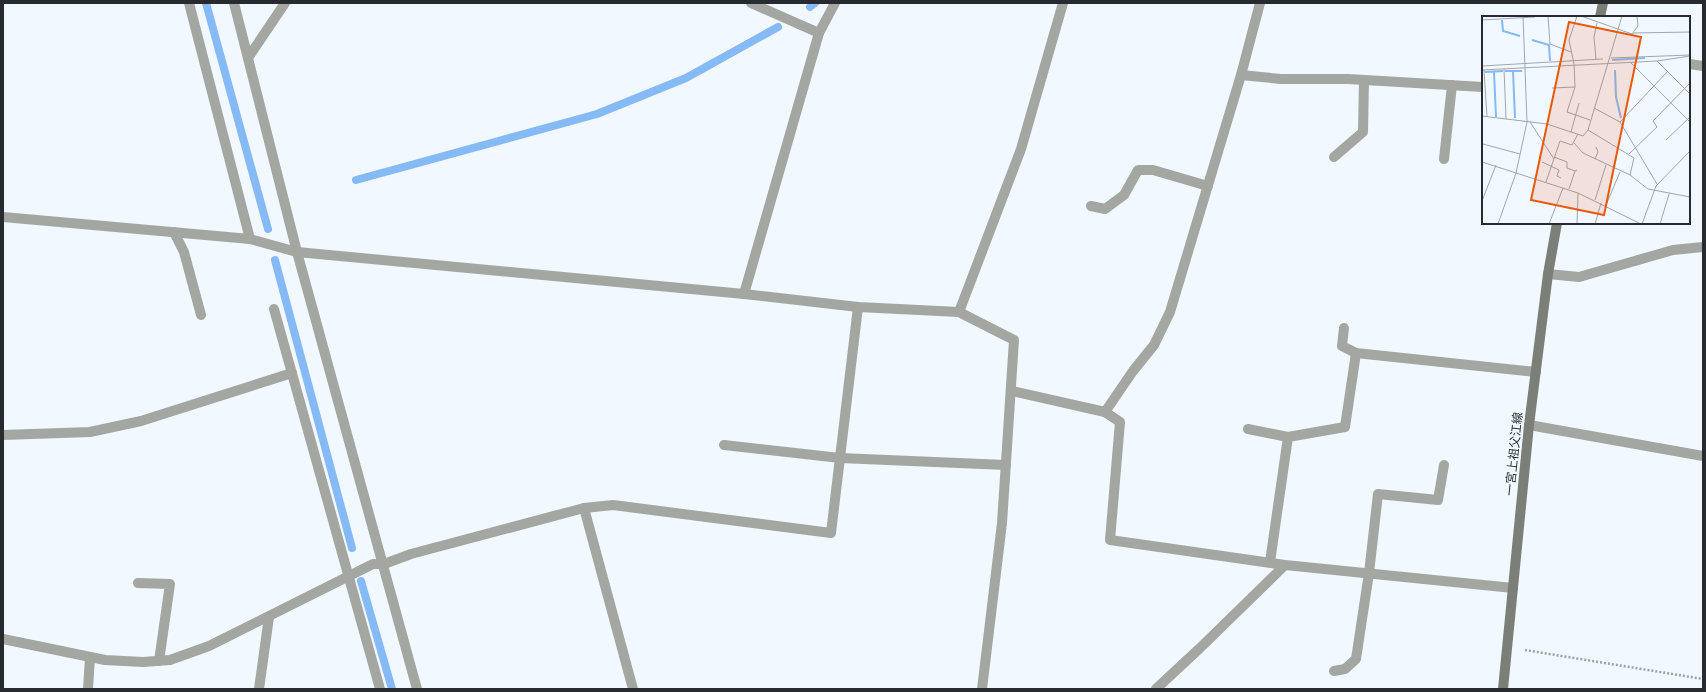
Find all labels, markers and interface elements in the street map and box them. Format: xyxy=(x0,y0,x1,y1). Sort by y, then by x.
inset map xyxy=(1482,16,1690,224)
street label: 一宮上祖父江線 xyxy=(1502,411,1526,497)

